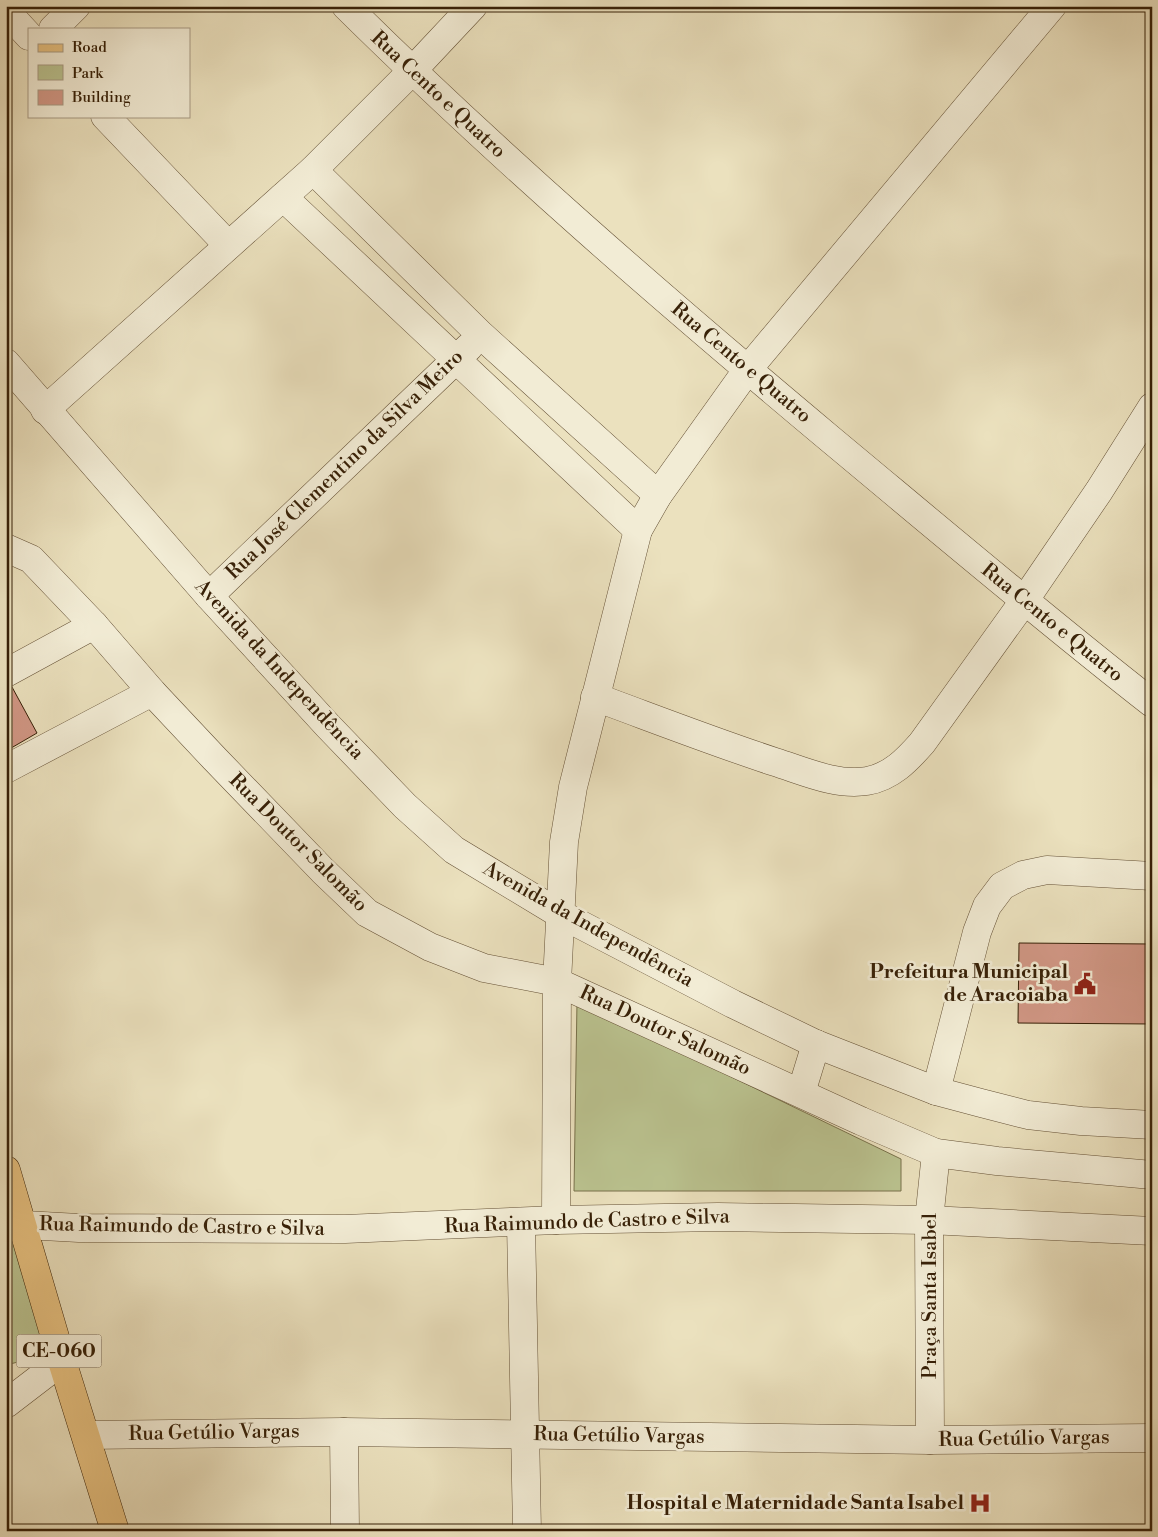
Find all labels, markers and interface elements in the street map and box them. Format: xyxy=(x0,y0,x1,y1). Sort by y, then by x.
street label: Rua Cento e Quatro xyxy=(365,26,511,164)
legend xyxy=(28,28,190,118)
text: Road xyxy=(72,38,107,57)
text: Park xyxy=(72,64,104,83)
text: Building xyxy=(71,88,131,107)
street label: Rua Cento e Quatro xyxy=(666,297,816,429)
street label: Rua José Clementino da Silva Meiro xyxy=(221,345,469,585)
street label: Rua Cento e Quatro xyxy=(976,558,1128,688)
street label: Avenida da Independência xyxy=(188,574,370,766)
street label: Rua Doutor Salomão xyxy=(223,768,373,918)
street label: Avenida da Independência xyxy=(477,856,698,994)
place label: Prefeitura Municipal de Aracoiaba xyxy=(870,960,1068,1008)
public building icon: Prefeitura Municipal de Aracoiaba xyxy=(1072,971,1098,997)
street label: Rua Doutor Salomão xyxy=(575,980,755,1082)
street label: Rua Raimundo de Castro e Silva xyxy=(444,1204,731,1239)
street label: Rua Raimundo de Castro e Silva xyxy=(39,1212,326,1242)
street label: Praça Santa Isabel xyxy=(918,1213,943,1379)
road number: CE-060 xyxy=(17,1334,102,1368)
street label: Rua Getúlio Vargas xyxy=(128,1419,300,1447)
street label: Rua Getúlio Vargas xyxy=(533,1422,705,1450)
street label: Rua Getúlio Vargas xyxy=(938,1425,1110,1453)
hospital icon: Hospital e Maternidade Santa Isabel xyxy=(967,1490,993,1516)
place label: Hospital e Maternidade Santa Isabel xyxy=(627,1491,964,1516)

